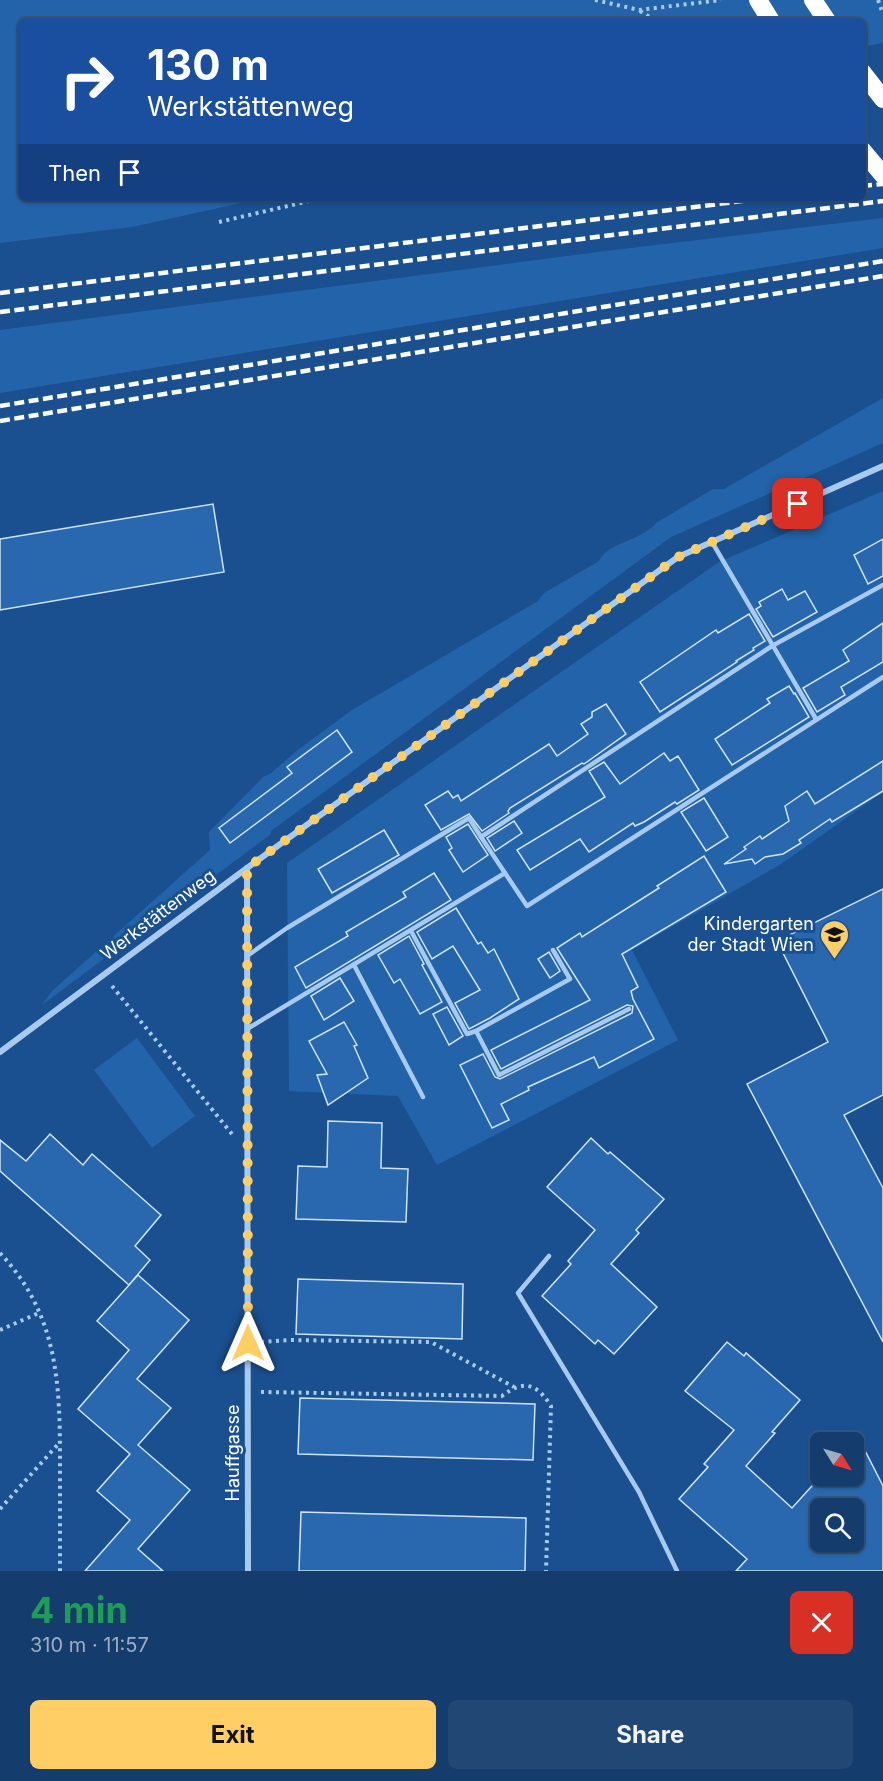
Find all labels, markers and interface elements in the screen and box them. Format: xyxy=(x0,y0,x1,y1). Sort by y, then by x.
text: 130 m xyxy=(147,39,269,90)
icon: right xyxy=(48,42,126,120)
text: Werkstättenweg xyxy=(147,90,354,123)
icon: arrive xyxy=(113,156,146,189)
text: Then xyxy=(48,160,101,186)
pin xyxy=(772,478,823,529)
icon: arrive xyxy=(781,487,814,520)
street label: Werkstättenweg xyxy=(96,865,219,965)
place label: Kindergarten der Stadt Wien xyxy=(688,913,814,955)
school or university icon: Kindergarten der Stadt Wien xyxy=(819,918,851,960)
position arrow xyxy=(216,1311,280,1375)
street label: Hauffgasse xyxy=(222,1405,243,1501)
north arrow xyxy=(810,1432,864,1486)
map controls xyxy=(810,1432,864,1552)
button: search xyxy=(810,1498,864,1552)
text: 4 min xyxy=(30,1588,128,1632)
button: close xyxy=(790,1591,853,1654)
text: 310 m · 11:57 xyxy=(30,1633,149,1657)
button: Exit xyxy=(30,1700,436,1769)
button: Share xyxy=(448,1700,853,1769)

